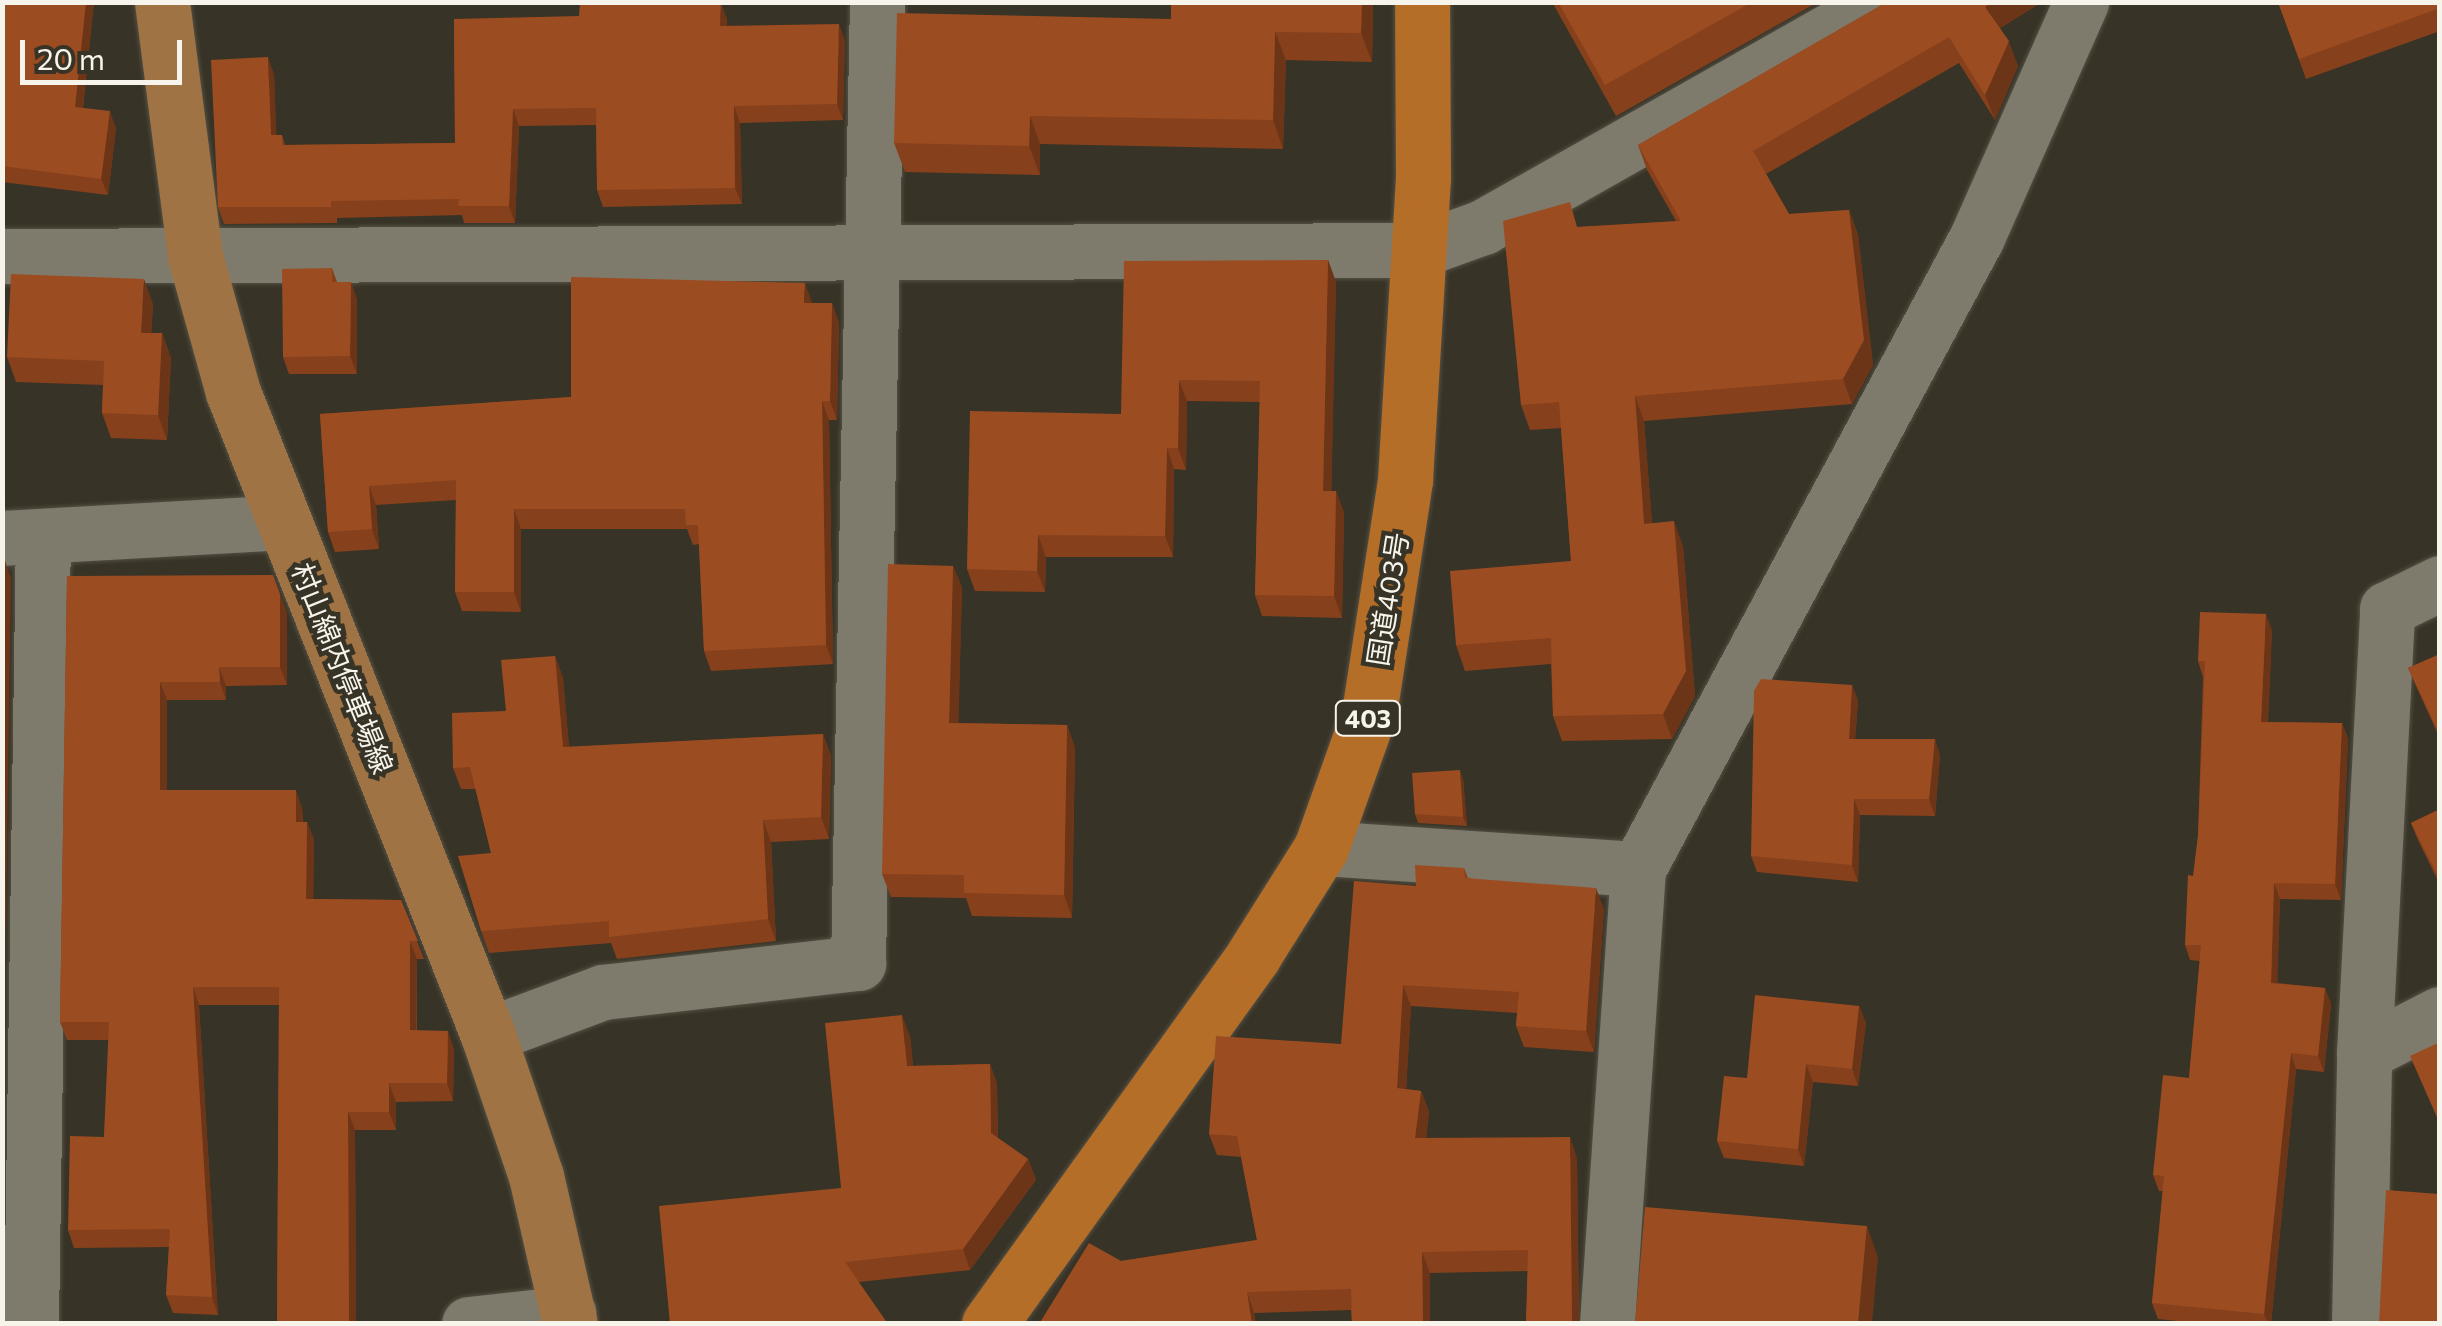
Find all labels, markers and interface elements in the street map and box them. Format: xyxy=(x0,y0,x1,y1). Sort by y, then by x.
scale bar xyxy=(25,20,188,82)
text: 20 m xyxy=(37,39,105,76)
street label: 国道403号 xyxy=(1360,530,1414,668)
street label: 村山綿内停車場線 xyxy=(285,558,401,778)
road number: 403 xyxy=(1333,698,1403,738)

